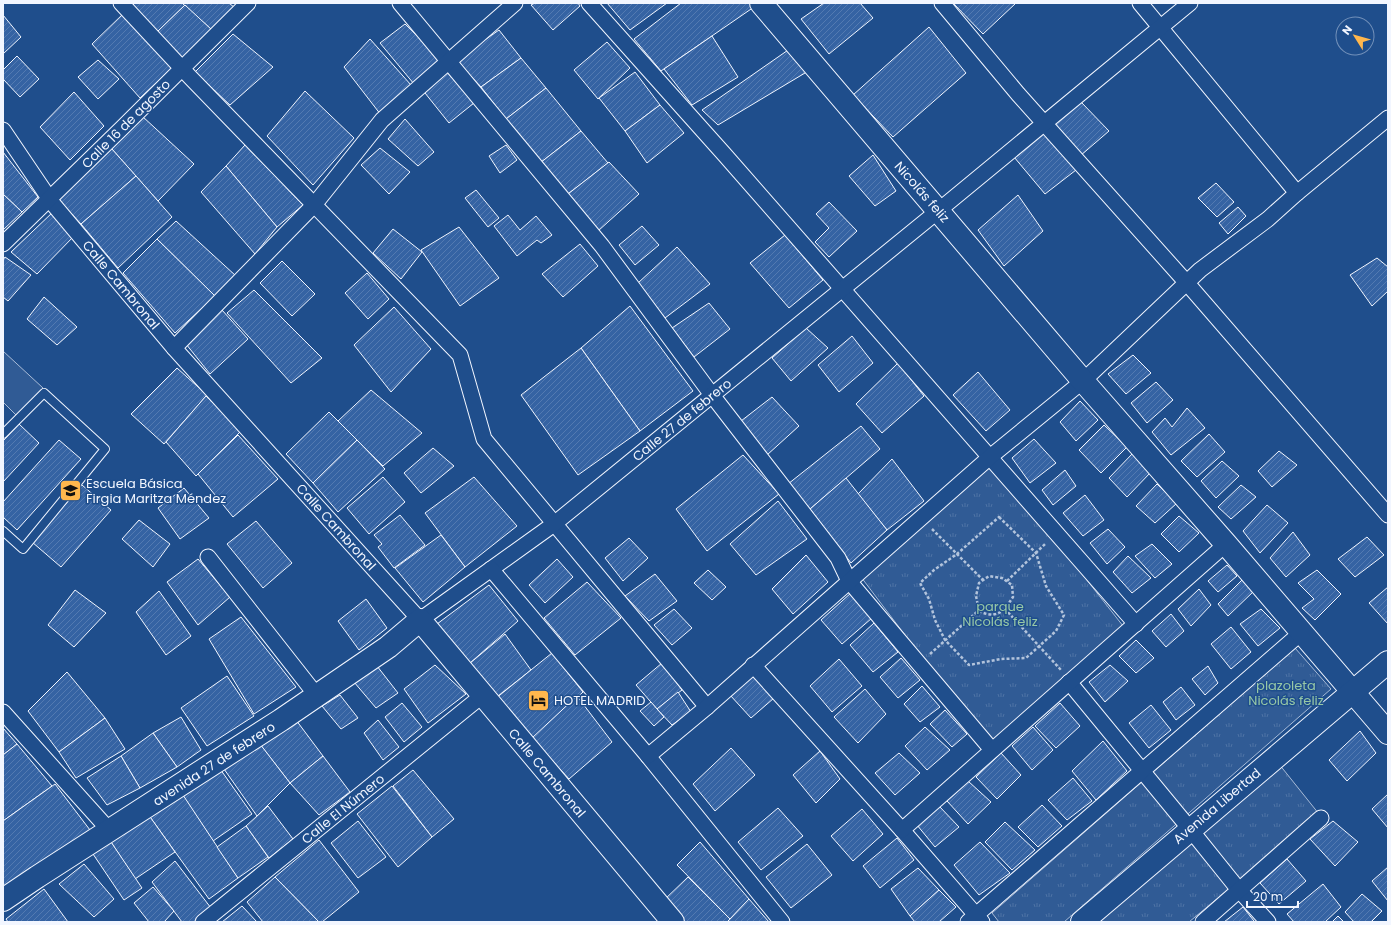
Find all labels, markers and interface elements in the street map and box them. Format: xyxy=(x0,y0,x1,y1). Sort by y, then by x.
north arrow xyxy=(1335,16,1375,56)
text: N xyxy=(1338,22,1356,38)
street label: Calle 16 de agosto xyxy=(77,75,175,173)
street label: Nicolás feliz xyxy=(890,157,954,227)
street label: Calle Cambronal xyxy=(78,236,164,334)
street label: Calle 27 de febrero xyxy=(628,374,736,466)
place label: Escuela Básica Firgia Maritza Méndez xyxy=(86,474,226,508)
school or university icon: Escuela Básica Firgia Maritza Méndez xyxy=(58,477,84,503)
street label: Calle Cambronal xyxy=(292,479,380,575)
park label: parque Nicolás feliz xyxy=(962,597,1038,631)
park label: plazoleta Nicolás feliz xyxy=(1248,676,1324,710)
hotel icon: HOTEL MADRID xyxy=(525,687,551,713)
place label: HOTEL MADRID xyxy=(554,691,645,710)
street label: avenida 27 de febrero xyxy=(149,717,279,811)
street label: Calle Cambronal xyxy=(504,724,590,822)
street label: Avenida Libertad xyxy=(1169,764,1265,848)
street label: Calle El Número xyxy=(297,769,389,849)
scale bar xyxy=(1247,883,1298,909)
text: 20 m xyxy=(1253,888,1283,905)

